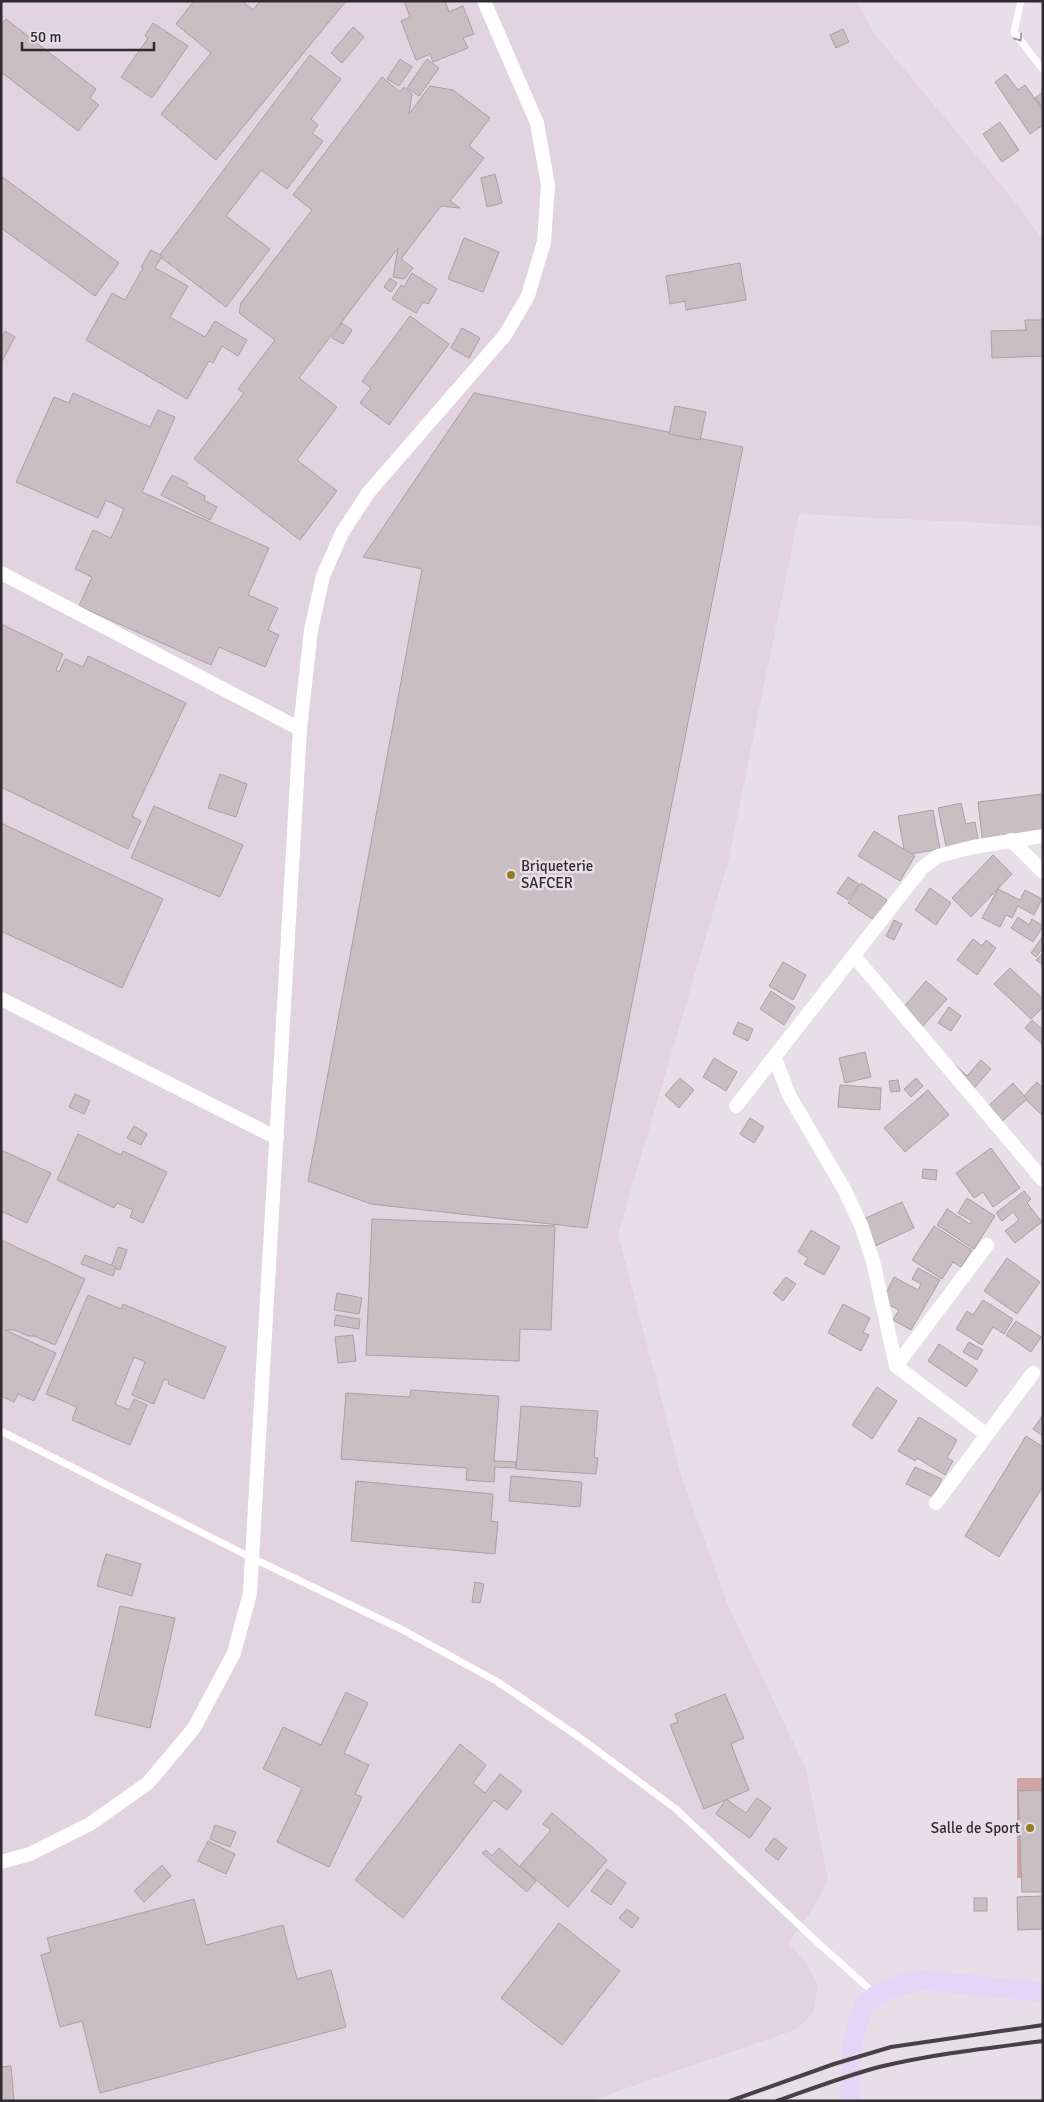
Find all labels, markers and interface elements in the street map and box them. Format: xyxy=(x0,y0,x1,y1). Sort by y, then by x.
scale bar xyxy=(22,20,155,52)
text: 50 m xyxy=(30,28,61,46)
one-way arrow xyxy=(1013,32,1022,42)
place label: Briqueterie SAFCER xyxy=(521,857,593,892)
marker: Briqueterie SAFCER xyxy=(505,869,517,881)
place label: Salle de Sport xyxy=(931,1819,1020,1837)
marker: Salle de Sport xyxy=(1024,1822,1036,1834)

